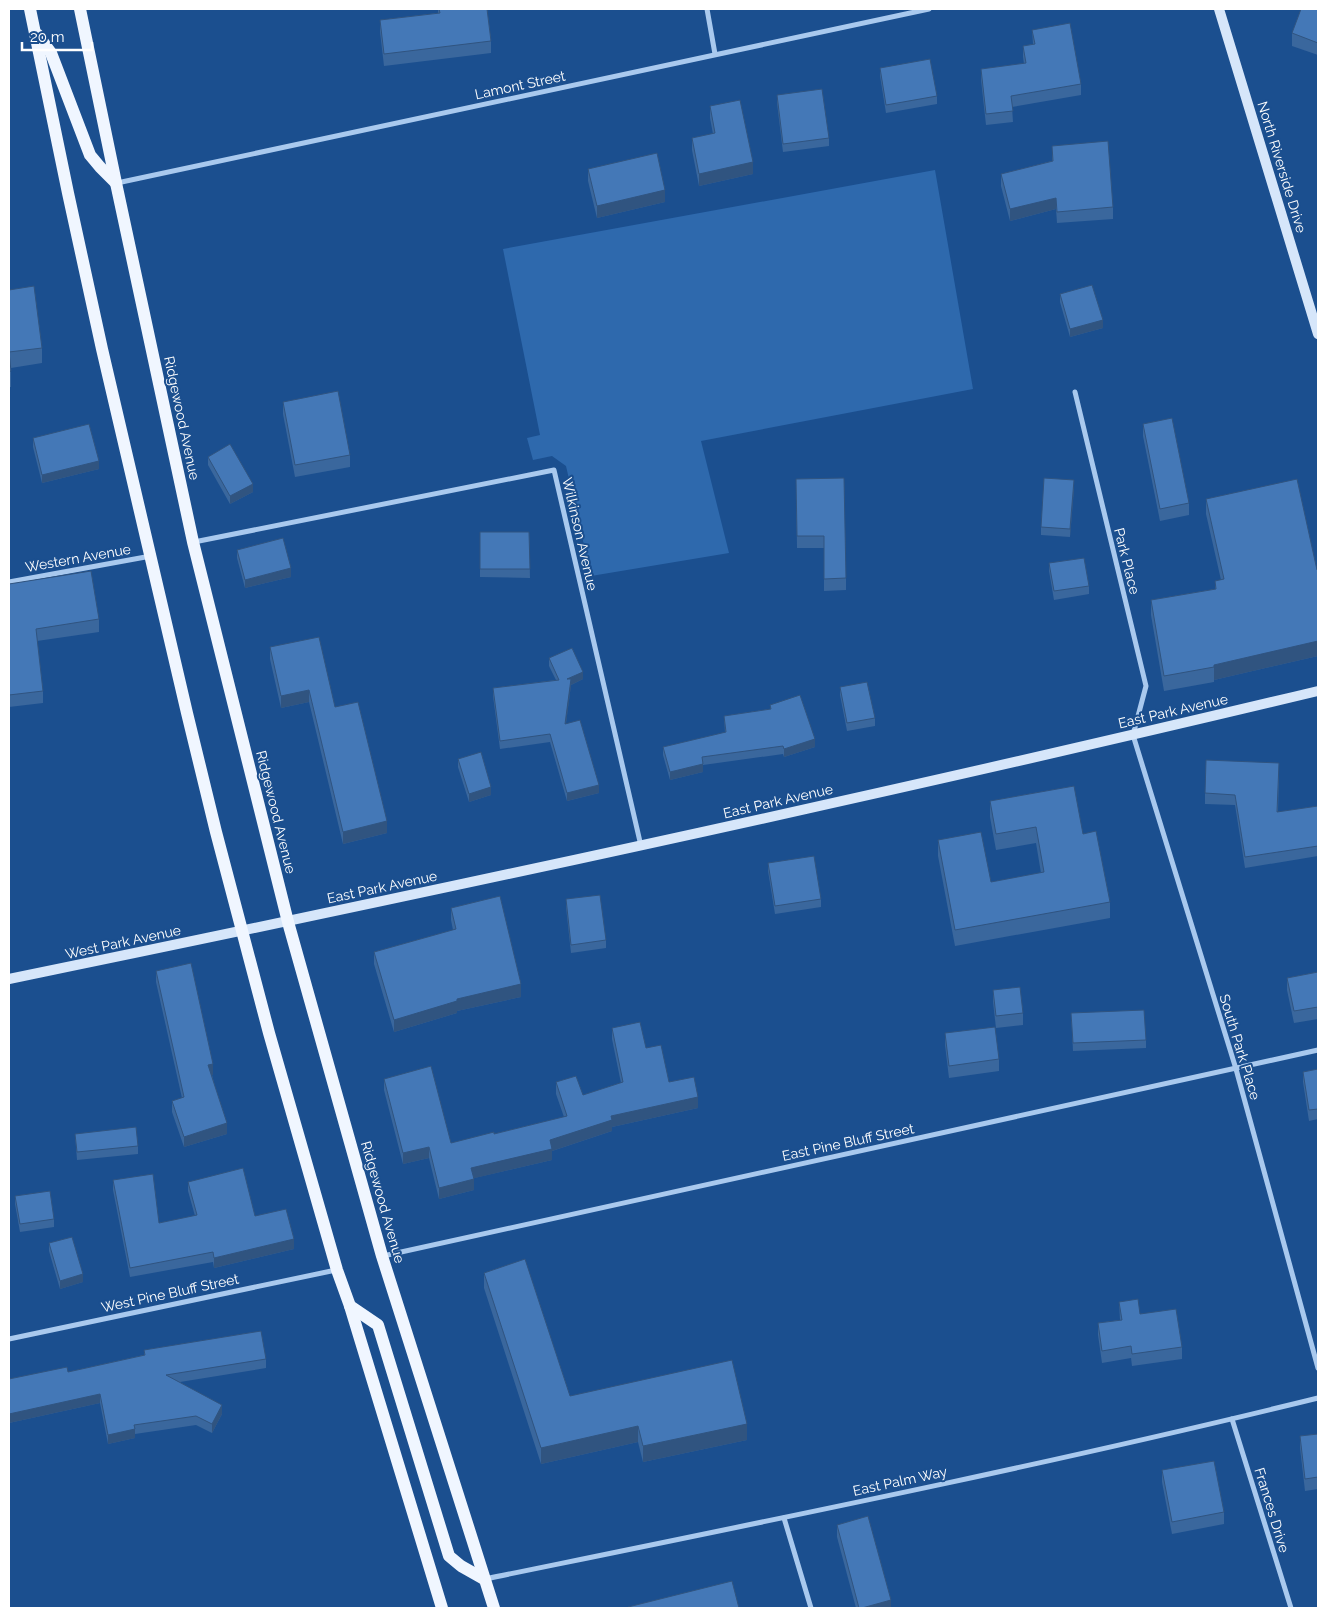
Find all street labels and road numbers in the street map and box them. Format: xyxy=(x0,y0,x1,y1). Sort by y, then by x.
street label: Lamont Street xyxy=(473,68,567,102)
street label: North Riverside Drive xyxy=(1254,99,1310,235)
street label: Ridgewood Avenue xyxy=(161,355,203,481)
street label: Wilkinson Avenue xyxy=(559,476,601,592)
street label: Park Place xyxy=(1111,526,1143,596)
street label: Western Avenue xyxy=(24,541,132,575)
street label: East Park Avenue xyxy=(1117,691,1229,731)
street label: Ridgewood Avenue xyxy=(253,749,299,875)
street label: East Park Avenue xyxy=(722,781,834,821)
street label: East Park Avenue xyxy=(326,868,438,906)
street label: West Park Avenue xyxy=(64,922,182,962)
street label: South Park Place xyxy=(1216,992,1264,1102)
street label: East Pine Bluff Street xyxy=(781,1120,916,1164)
street label: Ridgewood Avenue xyxy=(358,1139,408,1265)
street label: West Pine Bluff Street xyxy=(100,1271,241,1315)
street label: East Palm Way xyxy=(851,1463,949,1499)
street label: Frances Drive xyxy=(1251,1466,1293,1554)

